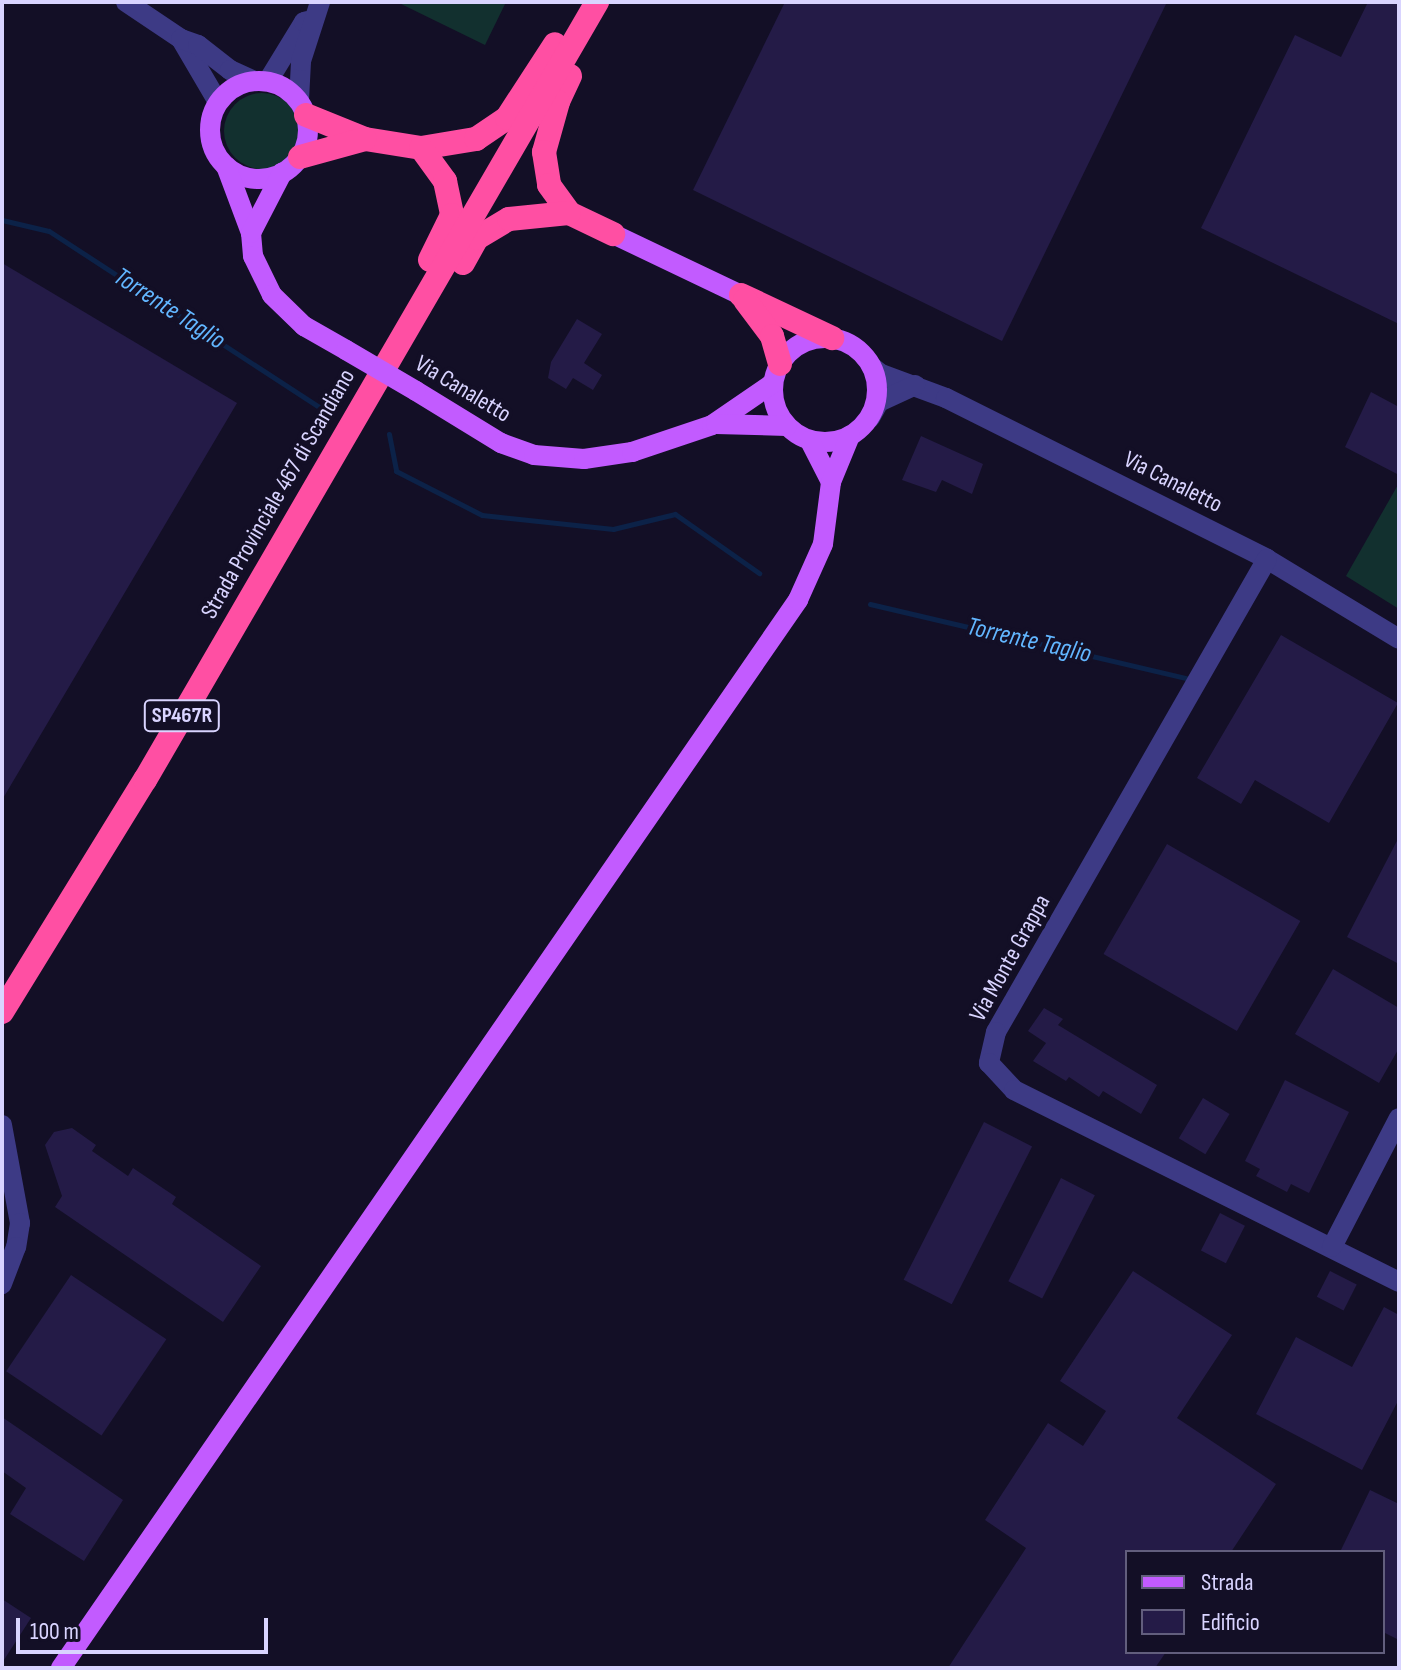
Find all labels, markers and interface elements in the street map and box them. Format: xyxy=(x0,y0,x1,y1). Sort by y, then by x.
water label: Torrente Taglio xyxy=(107,261,231,357)
street label: Via Canaletto xyxy=(410,349,516,429)
street label: Strada Provinciale 467 di Scandiano xyxy=(195,364,361,624)
street label: Via Canaletto xyxy=(1119,445,1227,519)
water label: Torrente Taglio xyxy=(964,612,1094,670)
road number: SP467R xyxy=(142,698,222,734)
street label: Via Monte Grappa xyxy=(963,890,1057,1026)
legend xyxy=(1125,1550,1385,1654)
text: Strada xyxy=(1201,1568,1254,1597)
scale bar xyxy=(20,1602,272,1652)
text: Edificio xyxy=(1201,1608,1260,1637)
text: 100 m xyxy=(30,1617,79,1646)

